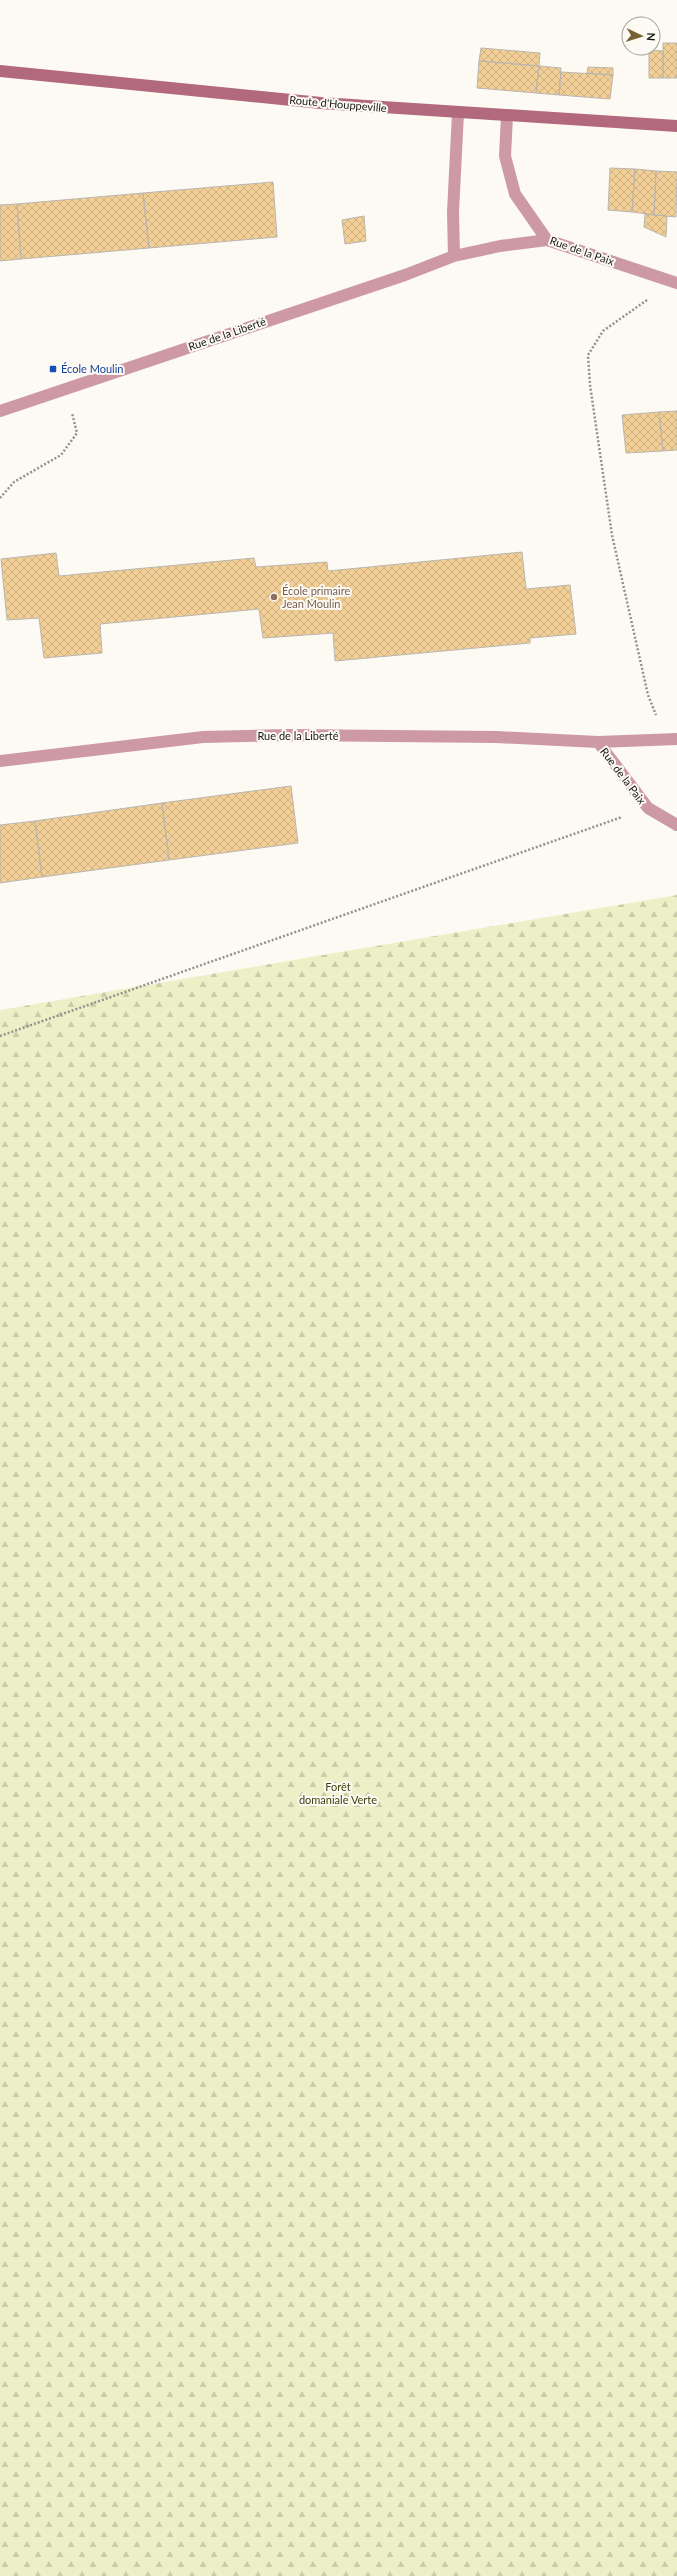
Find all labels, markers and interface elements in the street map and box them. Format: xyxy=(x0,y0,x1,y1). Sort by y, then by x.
north arrow xyxy=(621,16,661,56)
text: N xyxy=(645,32,658,41)
street label: Route d'Houppeville xyxy=(289,93,388,114)
street label: Rue de la Paix xyxy=(548,233,616,268)
street label: Rue de la Liberté xyxy=(186,314,267,353)
place label: École Moulin xyxy=(61,362,124,375)
marker: École Moulin xyxy=(48,364,58,374)
place label: École primaire Jean Moulin xyxy=(282,584,350,610)
marker: École primaire Jean Moulin xyxy=(269,592,279,602)
street label: Rue de la Liberté xyxy=(257,729,339,742)
street label: Rue de la Paix xyxy=(598,745,649,807)
park label: Forêt domaniale Verte xyxy=(299,1780,377,1806)

